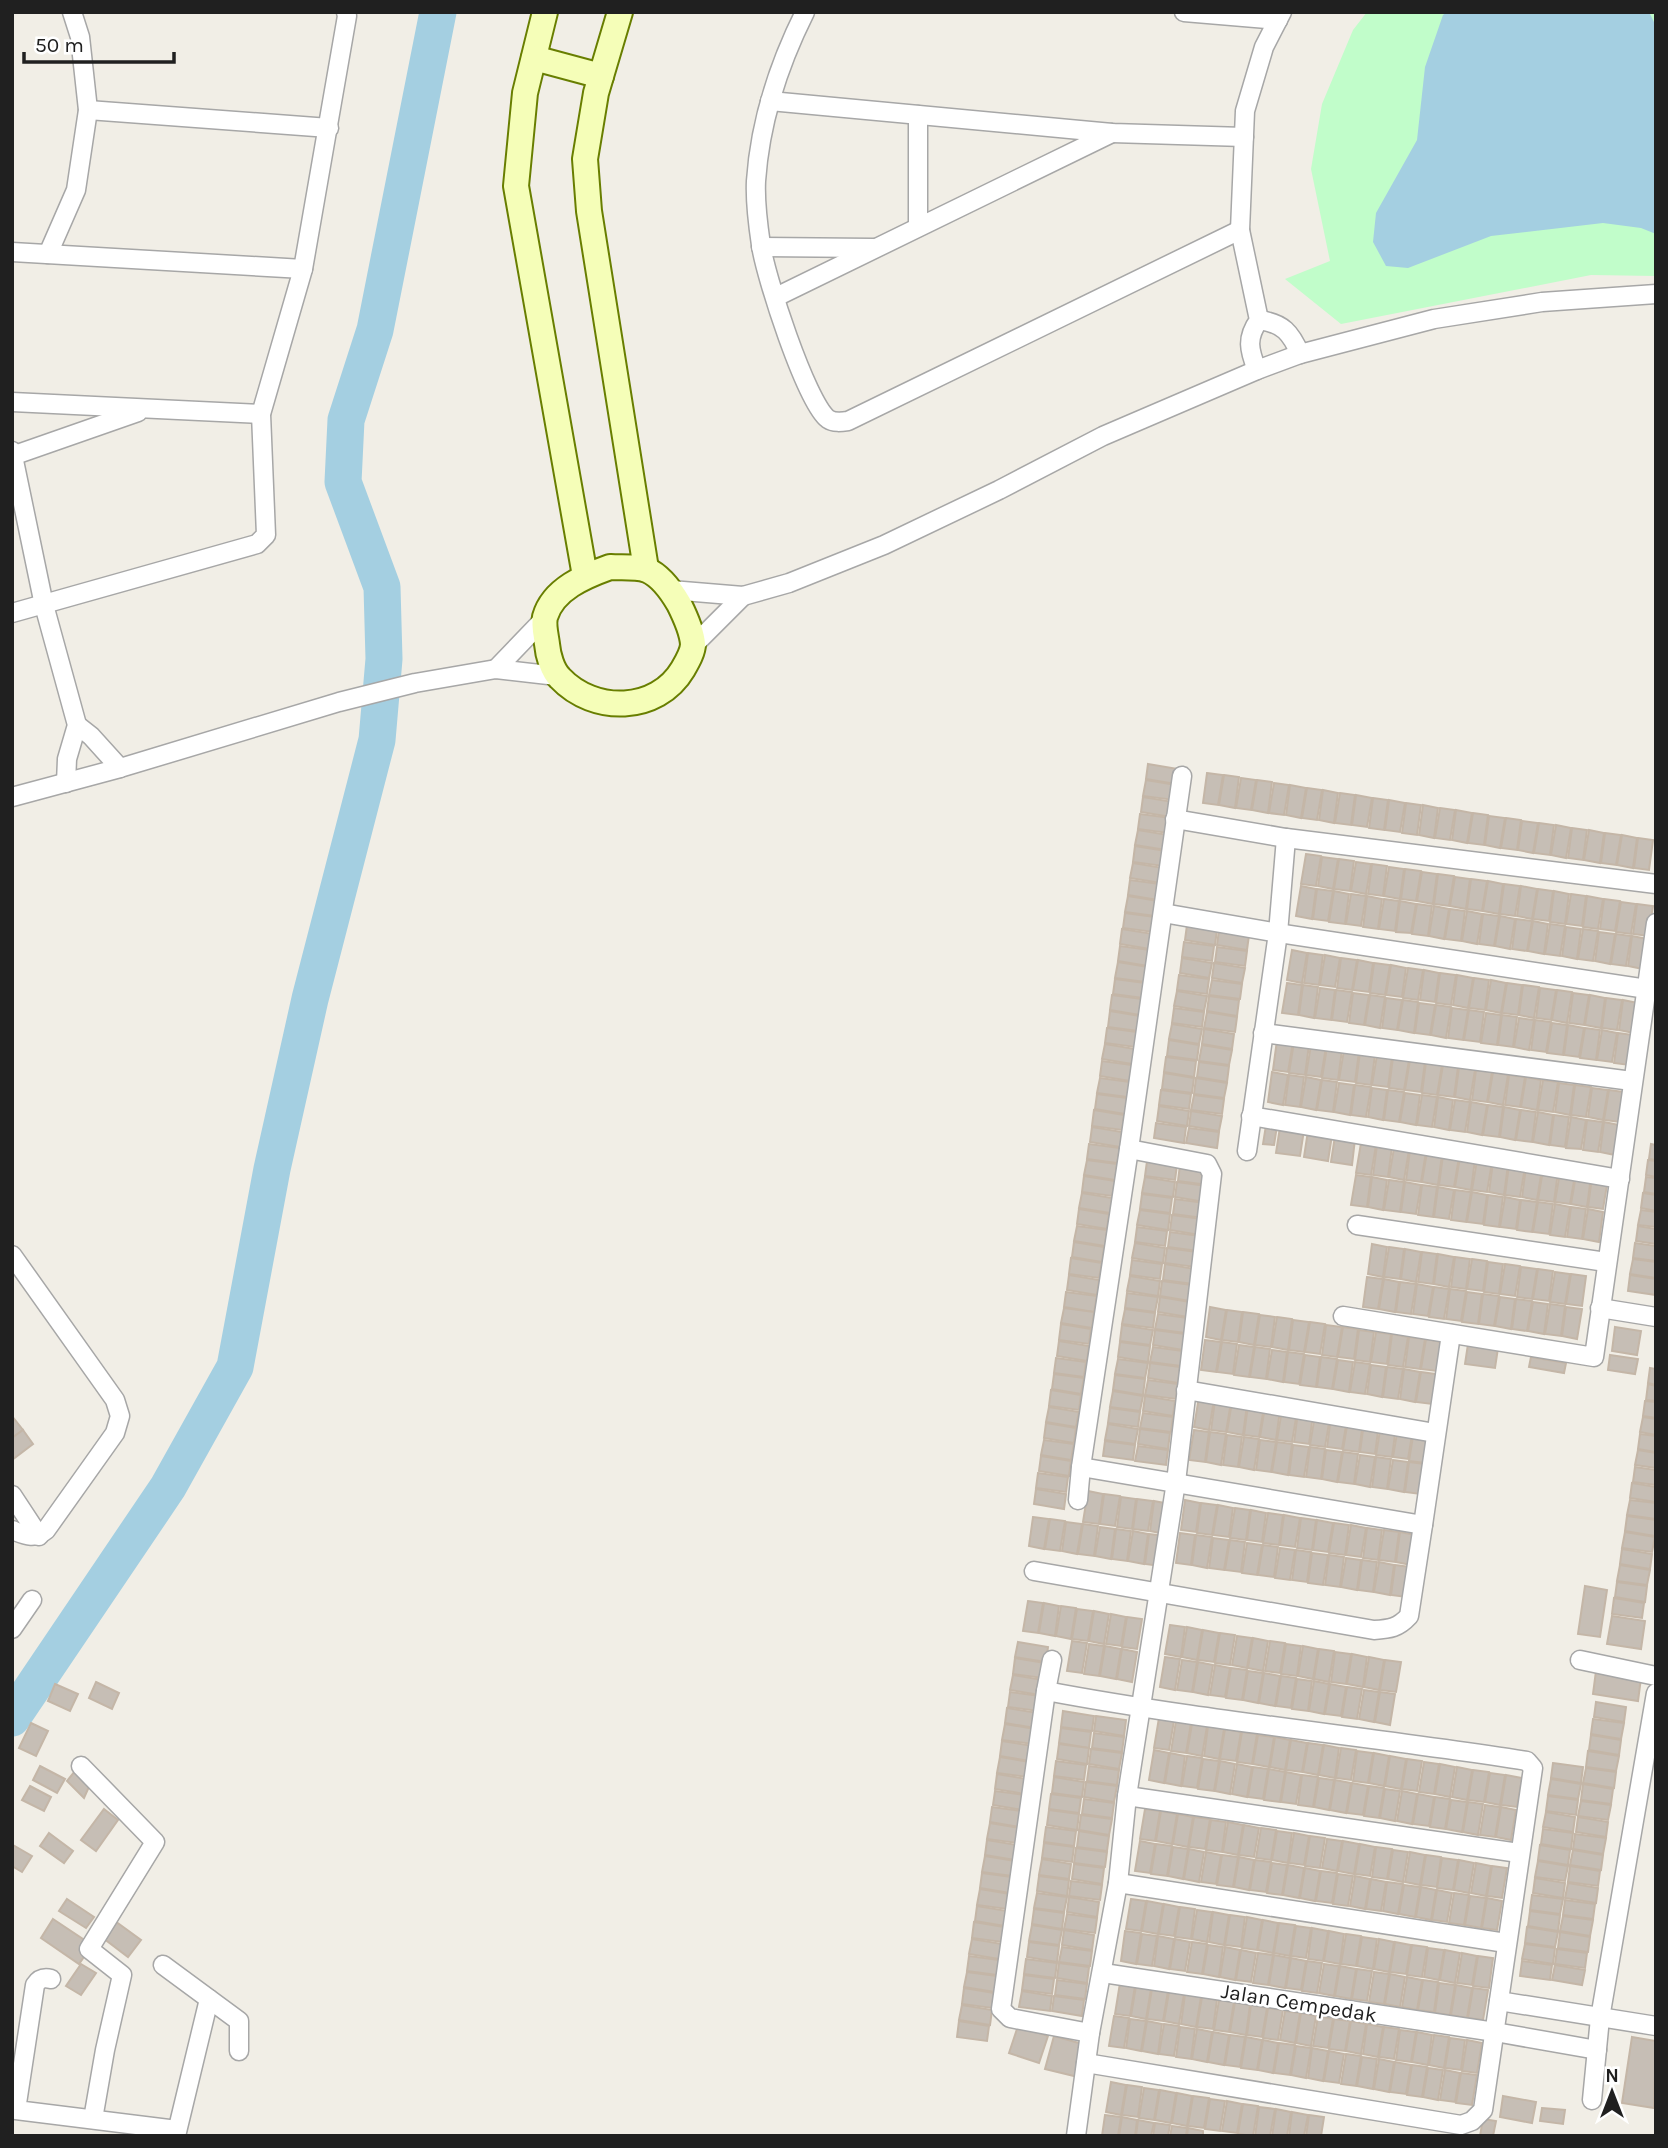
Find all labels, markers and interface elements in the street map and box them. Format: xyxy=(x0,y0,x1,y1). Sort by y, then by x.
scale bar xyxy=(24,21,175,65)
text: 50 m xyxy=(35,33,84,57)
street label: Jalan Cempedak xyxy=(1219,1979,1379,2027)
north arrow xyxy=(1577,2057,1647,2127)
text: N xyxy=(1605,2065,1619,2087)

